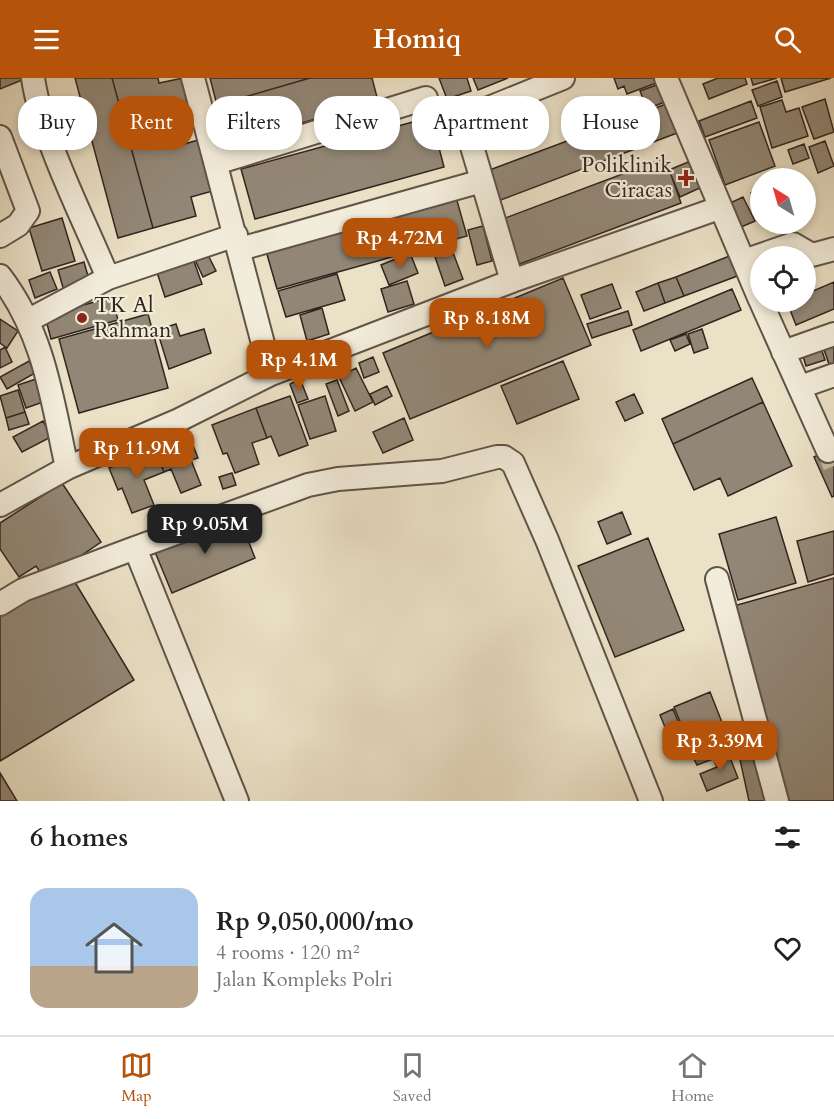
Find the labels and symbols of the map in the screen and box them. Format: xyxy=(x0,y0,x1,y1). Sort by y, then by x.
place label: Poliklinik Ciracas xyxy=(581,150,672,205)
north arrow xyxy=(750,168,816,234)
marker: Poliklinik Ciracas xyxy=(677,169,695,187)
pin: Rp 4.72M xyxy=(338,218,462,269)
place label: TK Al Rahman xyxy=(94,290,172,345)
pin: Rp 8.18M xyxy=(425,298,549,349)
marker: TK Al Rahman xyxy=(75,311,89,325)
pin: Rp 4.1M xyxy=(244,340,354,391)
pin: Rp 11.9M xyxy=(75,428,199,479)
pin: Rp 9.05M xyxy=(143,504,267,555)
pin: Rp 3.39M xyxy=(658,721,782,772)

